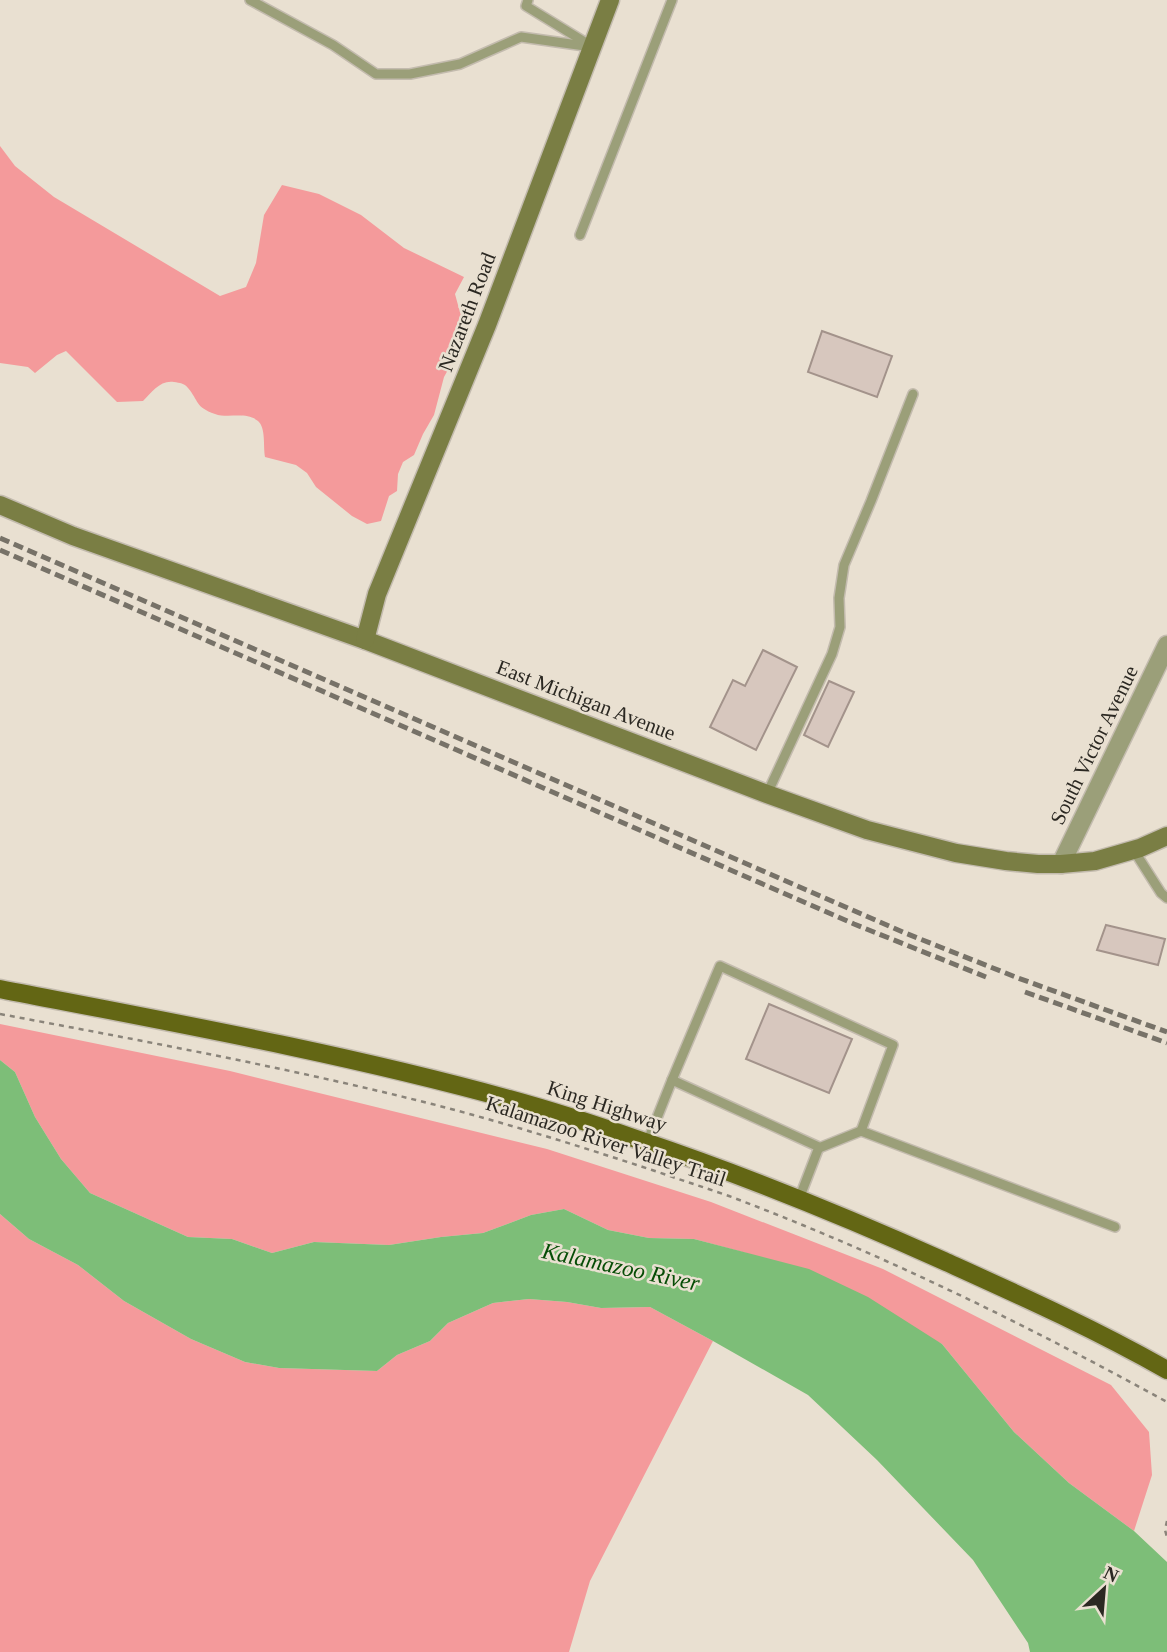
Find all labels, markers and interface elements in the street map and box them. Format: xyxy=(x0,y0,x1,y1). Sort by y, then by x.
street label: Nazareth Road xyxy=(433,249,501,375)
street label: East Michigan Avenue xyxy=(493,655,679,745)
street label: South Victor Avenue xyxy=(1045,661,1143,829)
street label: King Highway xyxy=(544,1075,670,1137)
street label: Kalamazoo River Valley Trail xyxy=(483,1091,729,1191)
water label: Kalamazoo River xyxy=(539,1238,703,1296)
north arrow xyxy=(1069,1554,1139,1624)
text: N xyxy=(1100,1562,1122,1587)

